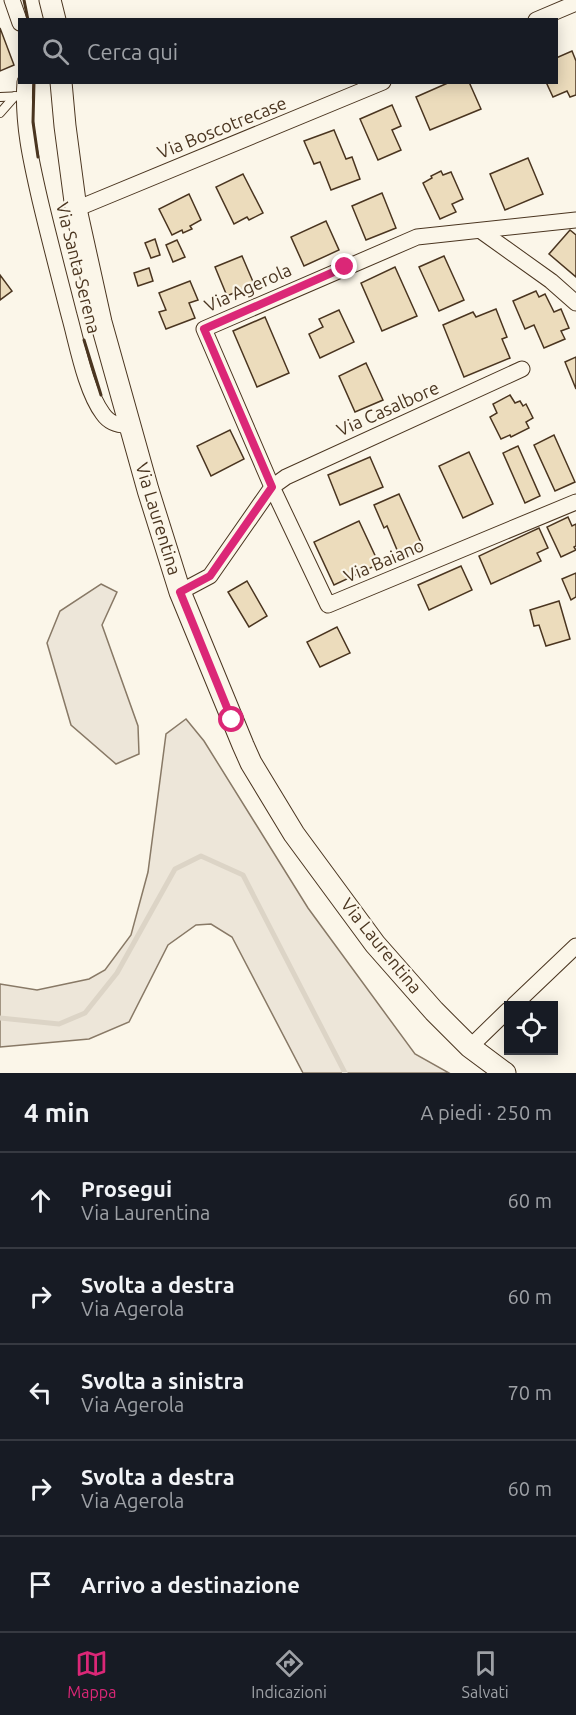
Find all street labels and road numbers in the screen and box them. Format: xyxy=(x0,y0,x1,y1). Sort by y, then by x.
street label: Via Boscotrecase xyxy=(154,92,289,162)
street label: Via Santa Serena xyxy=(53,200,105,336)
street label: Via Agerola xyxy=(201,259,294,315)
street label: Via Casalbore xyxy=(333,377,442,440)
street label: Via Laurentina xyxy=(132,460,186,577)
street label: Via Baiano xyxy=(341,534,427,586)
street label: Via Laurentina xyxy=(337,894,426,997)

